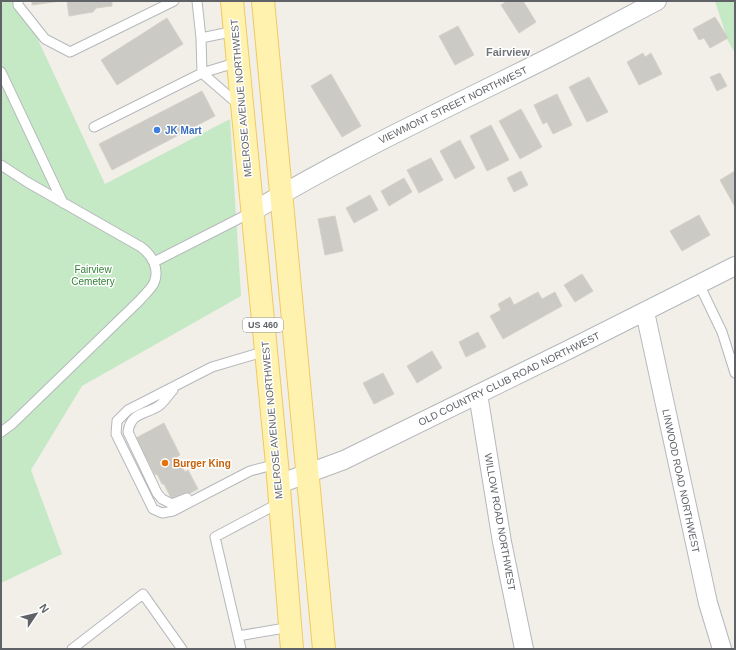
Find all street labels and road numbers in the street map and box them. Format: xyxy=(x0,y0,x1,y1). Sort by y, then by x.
street label: MELROSE AVENUE NORTHWEST xyxy=(229,19,253,177)
street label: VIEWMONT STREET NORTHWEST xyxy=(377,64,529,146)
road number: US 460 xyxy=(243,318,283,332)
street label: OLD COUNTRY CLUB ROAD NORTHWEST xyxy=(416,330,602,428)
street label: MELROSE AVENUE NORTHWEST xyxy=(260,341,284,499)
street label: LINWOOD ROAD NORTHWEST xyxy=(660,408,702,554)
street label: WILLOW ROAD NORTHWEST xyxy=(482,452,518,592)

